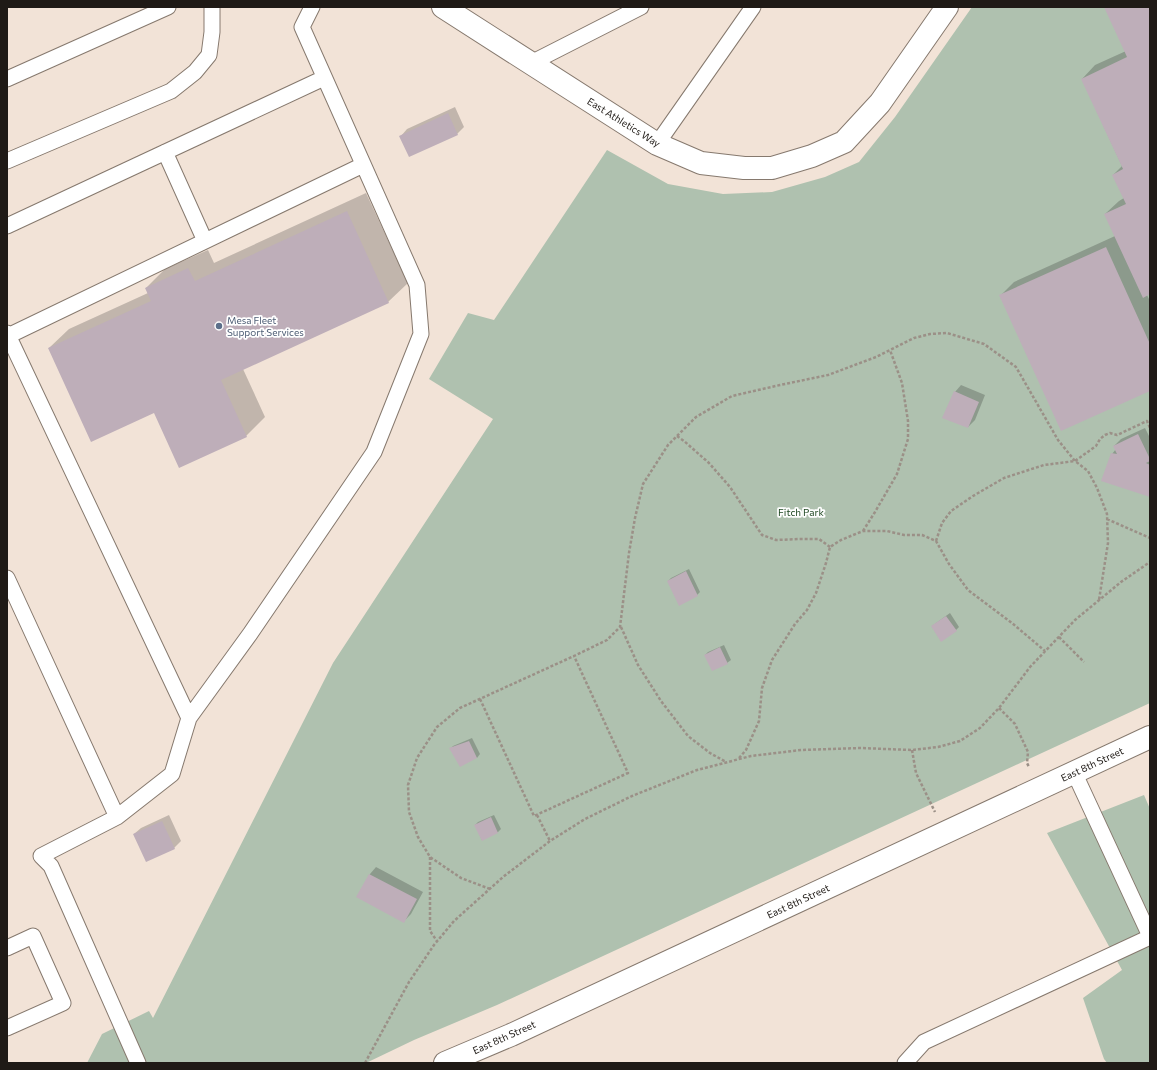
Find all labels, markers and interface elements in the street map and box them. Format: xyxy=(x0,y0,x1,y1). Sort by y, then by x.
street label: East Athletics Way xyxy=(585,95,663,149)
place label: Mesa Fleet Support Services xyxy=(227,314,304,338)
marker: Mesa Fleet Support Services xyxy=(214,321,224,331)
park label: Fitch Park xyxy=(778,506,825,518)
street label: East 8th Street xyxy=(1059,744,1125,784)
street label: East 8th Street xyxy=(765,881,831,921)
street label: East 8th Street xyxy=(471,1018,537,1056)

